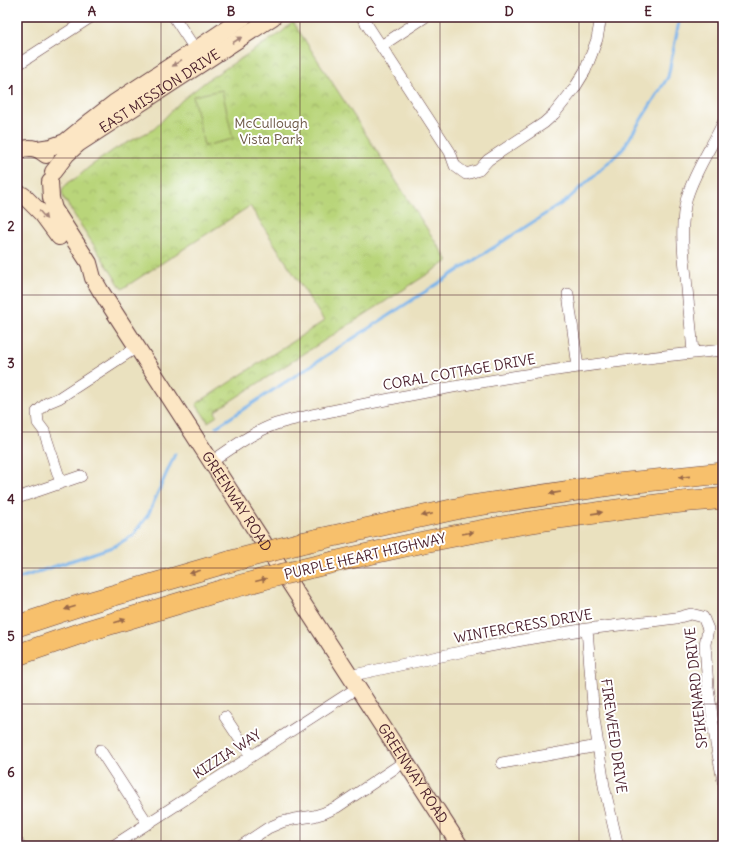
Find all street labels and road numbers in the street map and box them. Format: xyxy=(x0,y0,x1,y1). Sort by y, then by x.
street label: EAST MISSION DRIVE xyxy=(96,45,223,137)
street label: CORAL COTTAGE DRIVE xyxy=(381,350,537,394)
street label: GREENWAY ROAD xyxy=(198,448,276,555)
street label: PURPLE HEART HIGHWAY xyxy=(282,529,448,583)
street label: WINTERCRESS DRIVE xyxy=(453,605,593,647)
street label: SPIKENARD DRIVE xyxy=(681,627,711,749)
street label: FIREWEED DRIVE xyxy=(597,678,631,794)
street label: GREENWAY ROAD xyxy=(374,720,452,827)
street label: KIZZIA WAY xyxy=(190,725,265,783)

